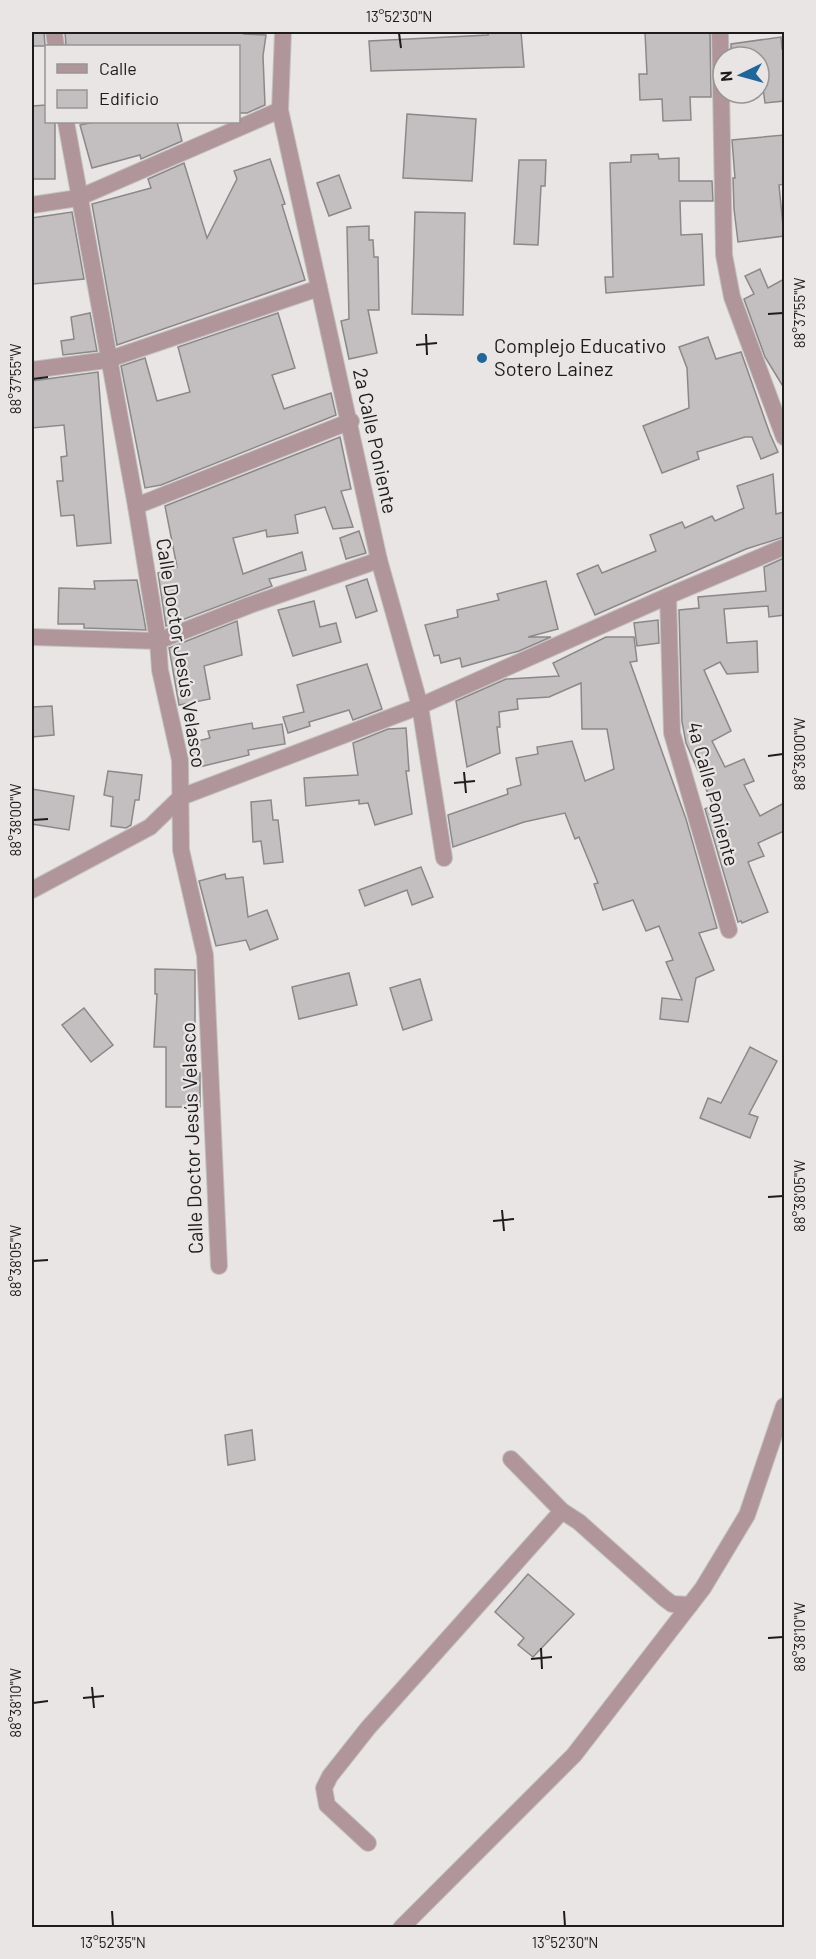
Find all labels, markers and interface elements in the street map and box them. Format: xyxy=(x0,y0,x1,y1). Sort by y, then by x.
text: 13°52'30"N xyxy=(366,7,432,25)
legend xyxy=(45,45,240,123)
north arrow xyxy=(711,45,771,105)
text: Calle xyxy=(99,57,137,79)
text: N xyxy=(716,70,735,82)
text: Edificio xyxy=(99,87,159,109)
text: 88°37'55"W xyxy=(790,278,808,348)
place label: Complejo Educativo Sotero Lainez xyxy=(494,333,666,380)
text: 88°37'55"W xyxy=(6,344,24,414)
marker: Complejo Educativo Sotero Lainez xyxy=(475,351,489,365)
street label: 2a Calle Poniente xyxy=(349,366,403,516)
street label: Calle Doctor Jesús Velasco xyxy=(152,536,212,769)
text: 88°38'00"W xyxy=(790,718,808,790)
street label: 4a Calle Poniente xyxy=(683,719,745,869)
text: 88°38'00"W xyxy=(6,784,24,856)
street label: Calle Doctor Jesús Velasco xyxy=(175,1022,207,1254)
text: 88°38'05"W xyxy=(790,1160,808,1232)
text: 88°38'05"W xyxy=(6,1225,24,1297)
text: 88°38'10"W xyxy=(790,1602,808,1672)
text: 88°38'10"W xyxy=(6,1668,24,1738)
text: 13°52'35"N xyxy=(80,1933,146,1951)
text: 13°52'30"N xyxy=(532,1933,598,1951)

